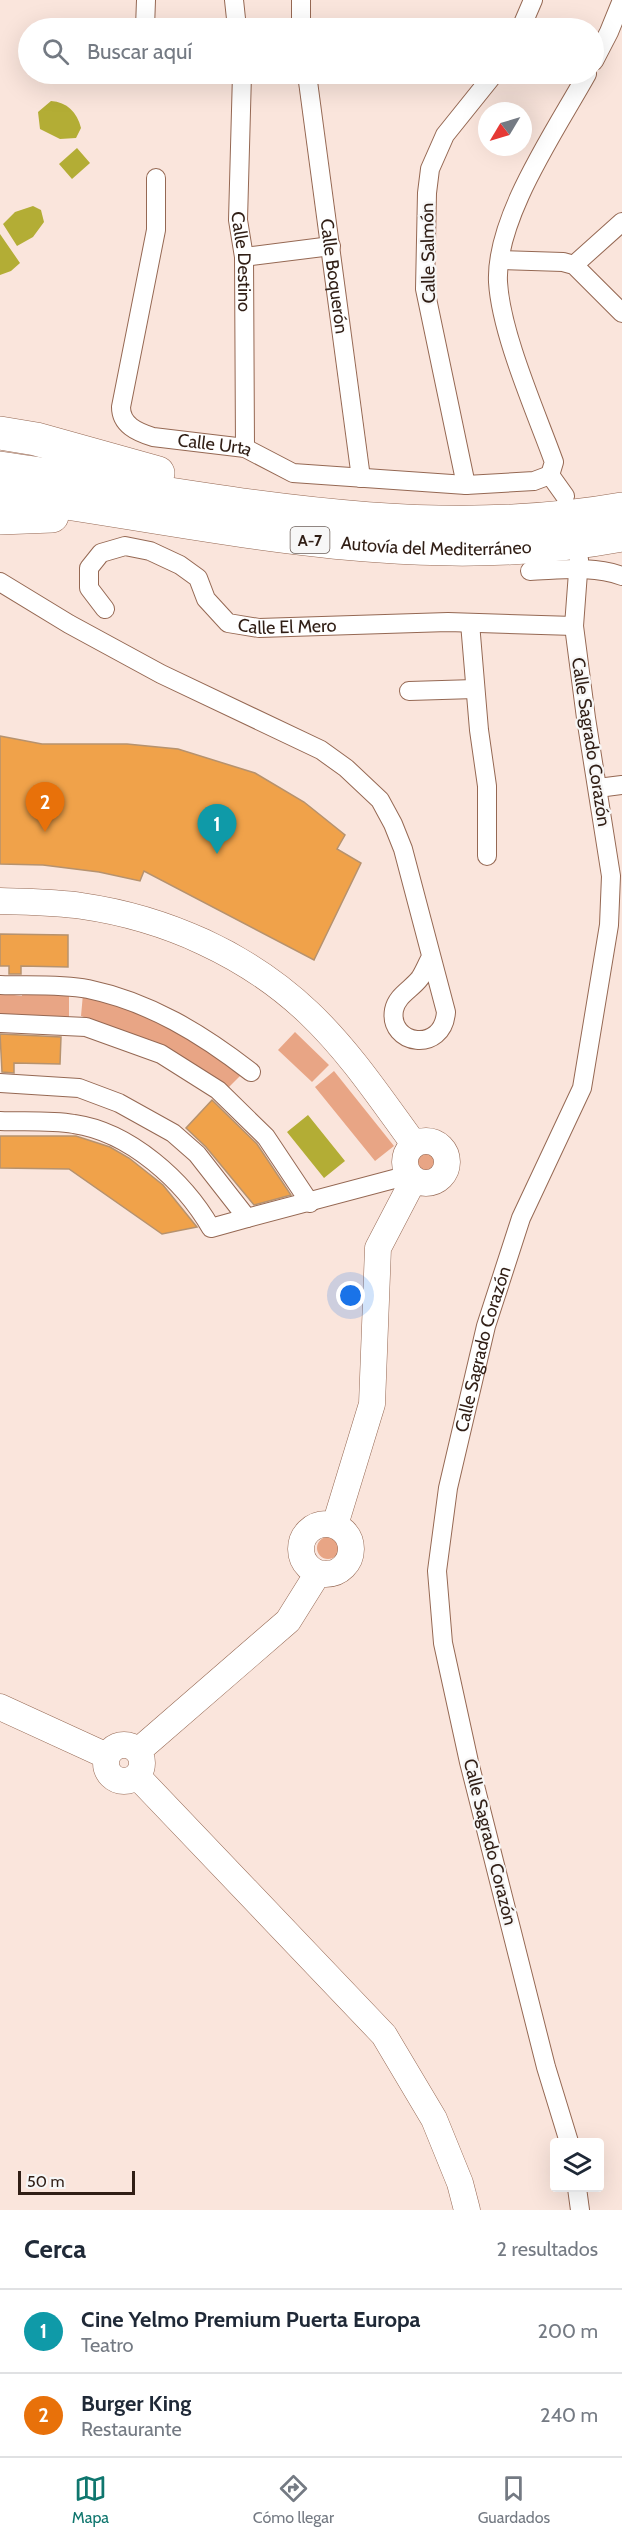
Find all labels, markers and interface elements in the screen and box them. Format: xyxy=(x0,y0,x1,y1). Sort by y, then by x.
search box xyxy=(18,18,604,84)
icon: search xyxy=(39,35,72,68)
text: Buscar aquí xyxy=(87,38,192,65)
north arrow xyxy=(478,102,532,156)
street label: Calle Salmón xyxy=(416,203,440,303)
street label: Calle Destino xyxy=(227,211,255,312)
street label: Calle Boquerón xyxy=(315,217,353,335)
street label: Calle Urta xyxy=(176,429,256,461)
road number: A-7 xyxy=(290,527,330,553)
street label: Autovía del Mediterráneo xyxy=(340,532,532,560)
street label: Calle El Mero xyxy=(236,614,337,639)
street label: Calle Sagrado Corazón xyxy=(567,656,615,828)
pin: 2 xyxy=(26,782,64,832)
pin: 1 xyxy=(198,804,236,854)
street label: Calle Sagrado Corazón xyxy=(450,1263,516,1434)
your location xyxy=(336,1281,365,1310)
street label: Calle Sagrado Corazón xyxy=(459,1756,521,1928)
map controls xyxy=(550,2138,604,2192)
button: layers xyxy=(550,2138,604,2192)
scale bar xyxy=(18,2168,135,2196)
text: 50 m xyxy=(27,2172,64,2191)
text: Cerca xyxy=(24,2233,86,2265)
text: 2 resultados xyxy=(497,2237,598,2261)
text: Cine Yelmo Premium Puerta Europa xyxy=(81,2306,420,2333)
text: 1 xyxy=(40,2319,47,2343)
text: 200 m xyxy=(538,2319,598,2343)
text: Teatro xyxy=(81,2333,134,2357)
text: Burger King xyxy=(81,2390,191,2417)
text: 2 xyxy=(38,2403,49,2427)
text: 240 m xyxy=(540,2403,598,2427)
text: Restaurante xyxy=(81,2417,182,2441)
tab: Mapa xyxy=(72,2472,109,2527)
tab: Cómo llegar xyxy=(253,2472,334,2527)
tab: Guardados xyxy=(478,2472,550,2527)

